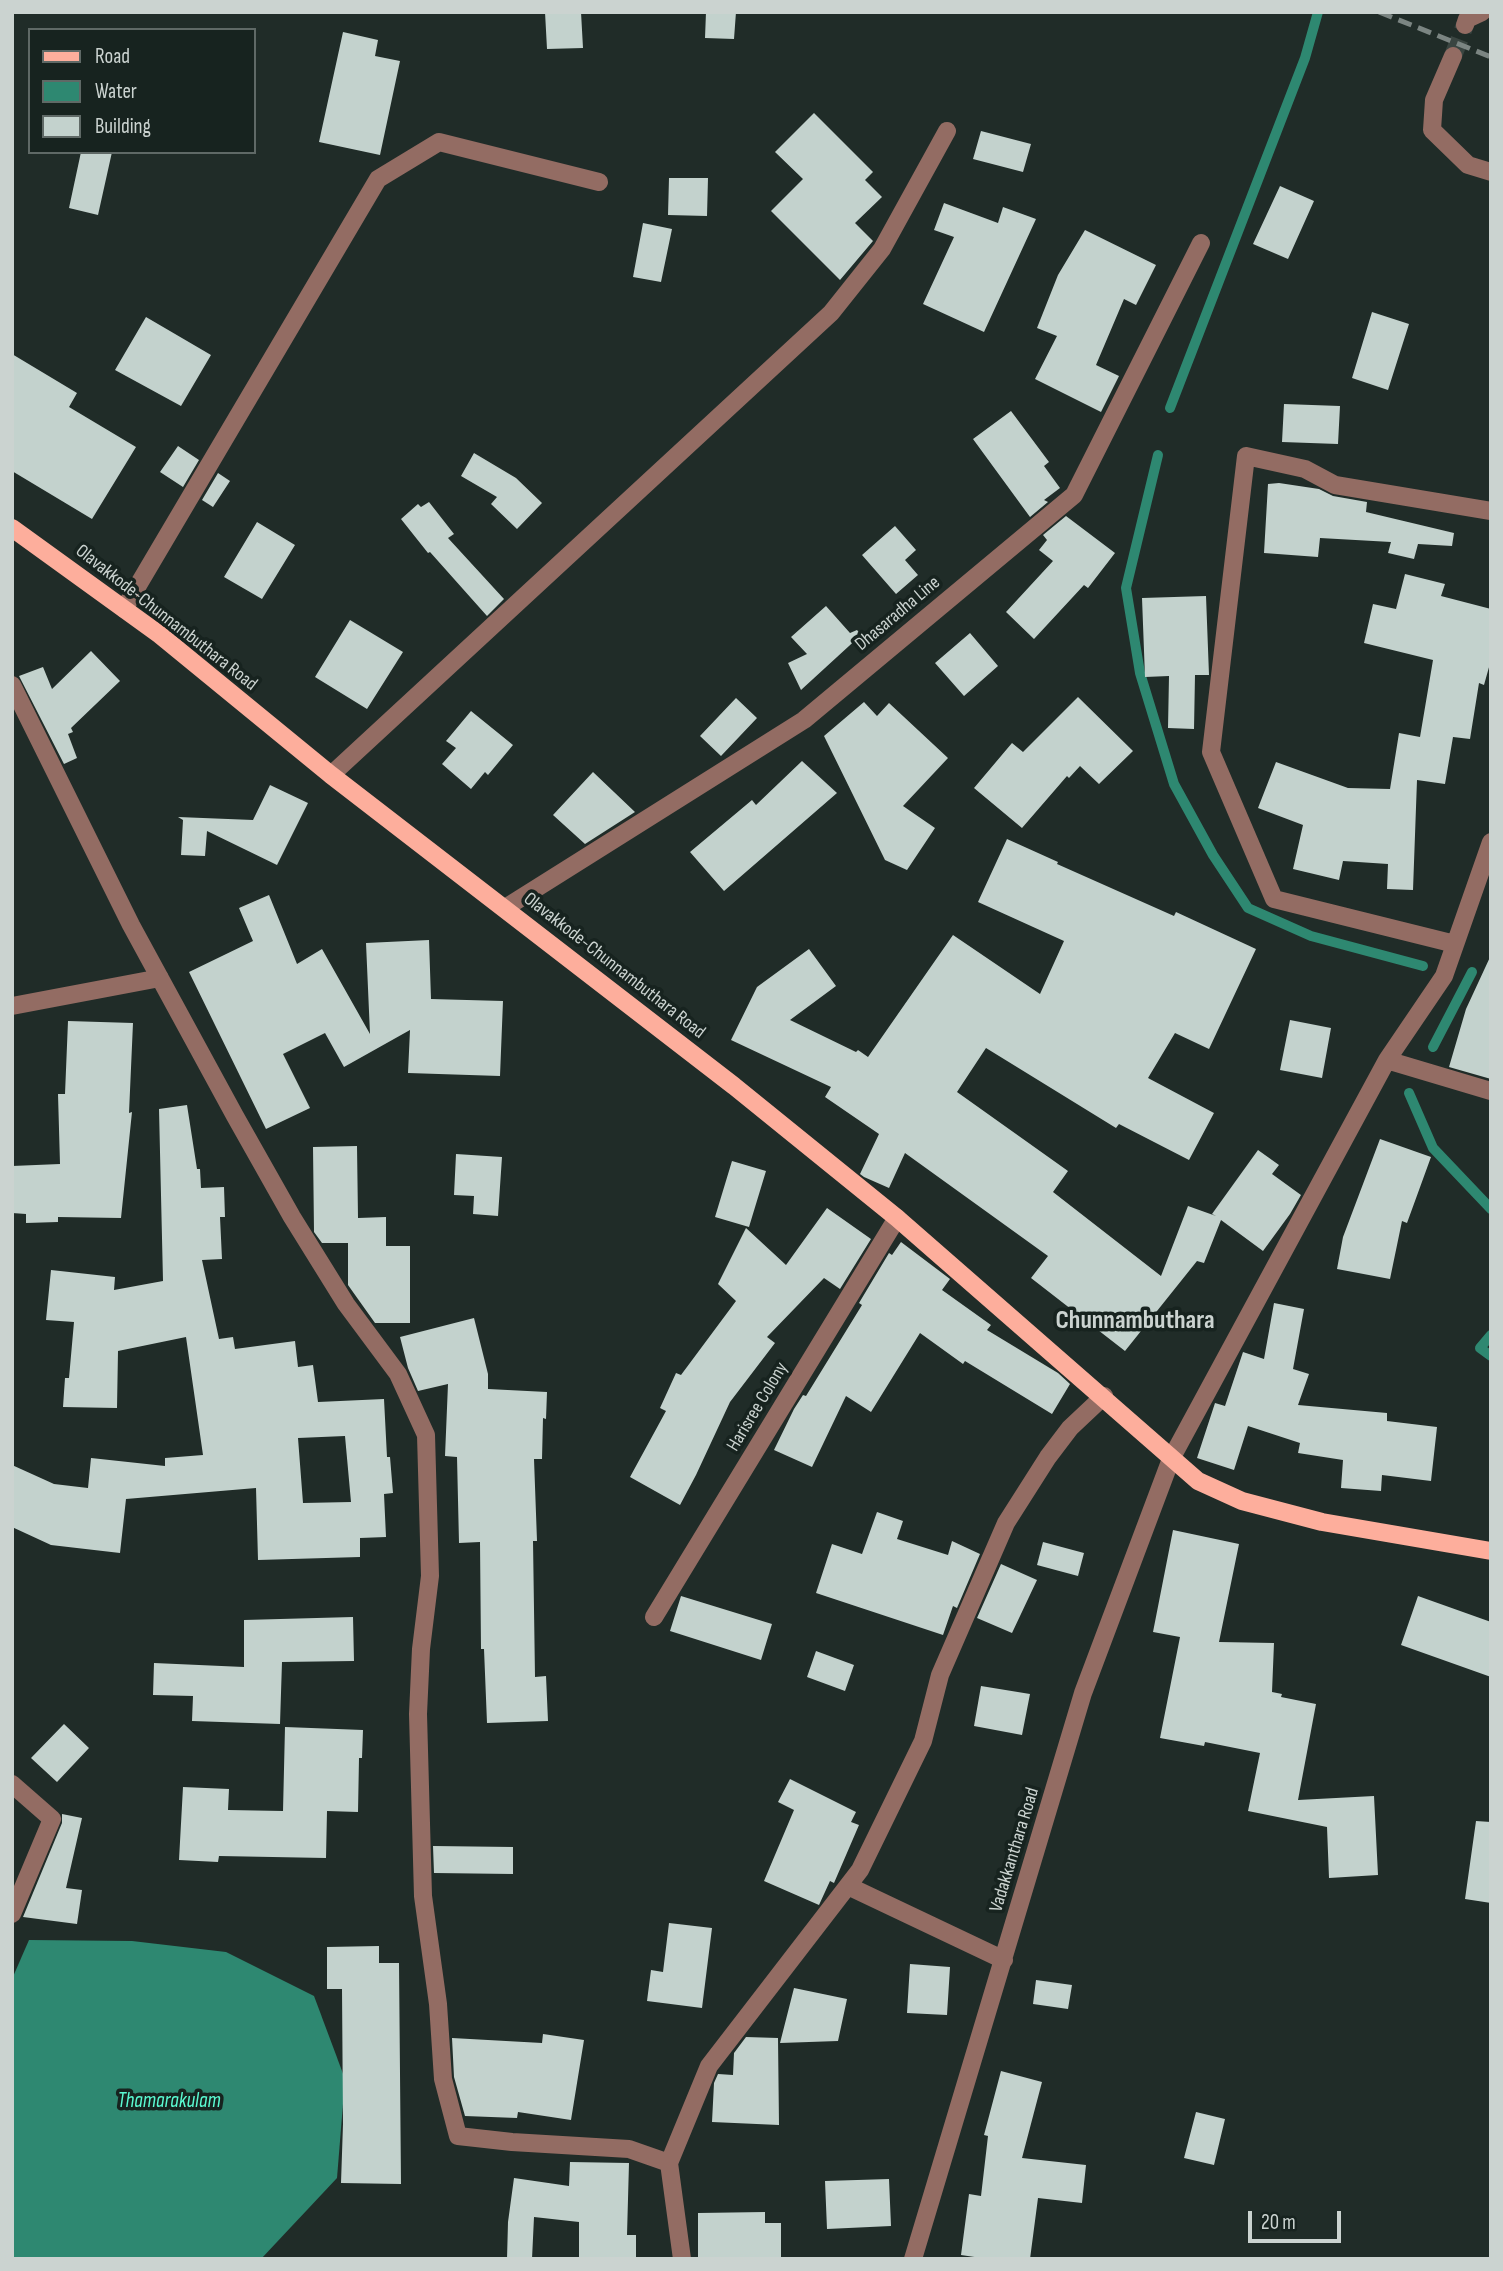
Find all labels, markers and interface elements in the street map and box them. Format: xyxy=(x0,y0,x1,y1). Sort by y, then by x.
legend xyxy=(28,28,256,154)
text: Road xyxy=(95,44,130,69)
text: Water xyxy=(95,79,137,104)
text: Building xyxy=(95,114,151,139)
street label: Olavakkode-Chunnambuthara Road xyxy=(71,540,261,696)
street label: Dhasaradha Line xyxy=(851,572,945,656)
street label: Olavakkode-Chunnambuthara Road xyxy=(519,888,709,1044)
district label: Chunnambuthara xyxy=(1055,1305,1215,1337)
street label: Harisree Colony xyxy=(722,1358,794,1456)
street label: Vadakkanthara Road xyxy=(985,1785,1045,1915)
water label: Thamarakulam xyxy=(117,2089,221,2115)
scale bar xyxy=(1251,2198,1344,2242)
text: 20 m xyxy=(1261,2210,1296,2235)

